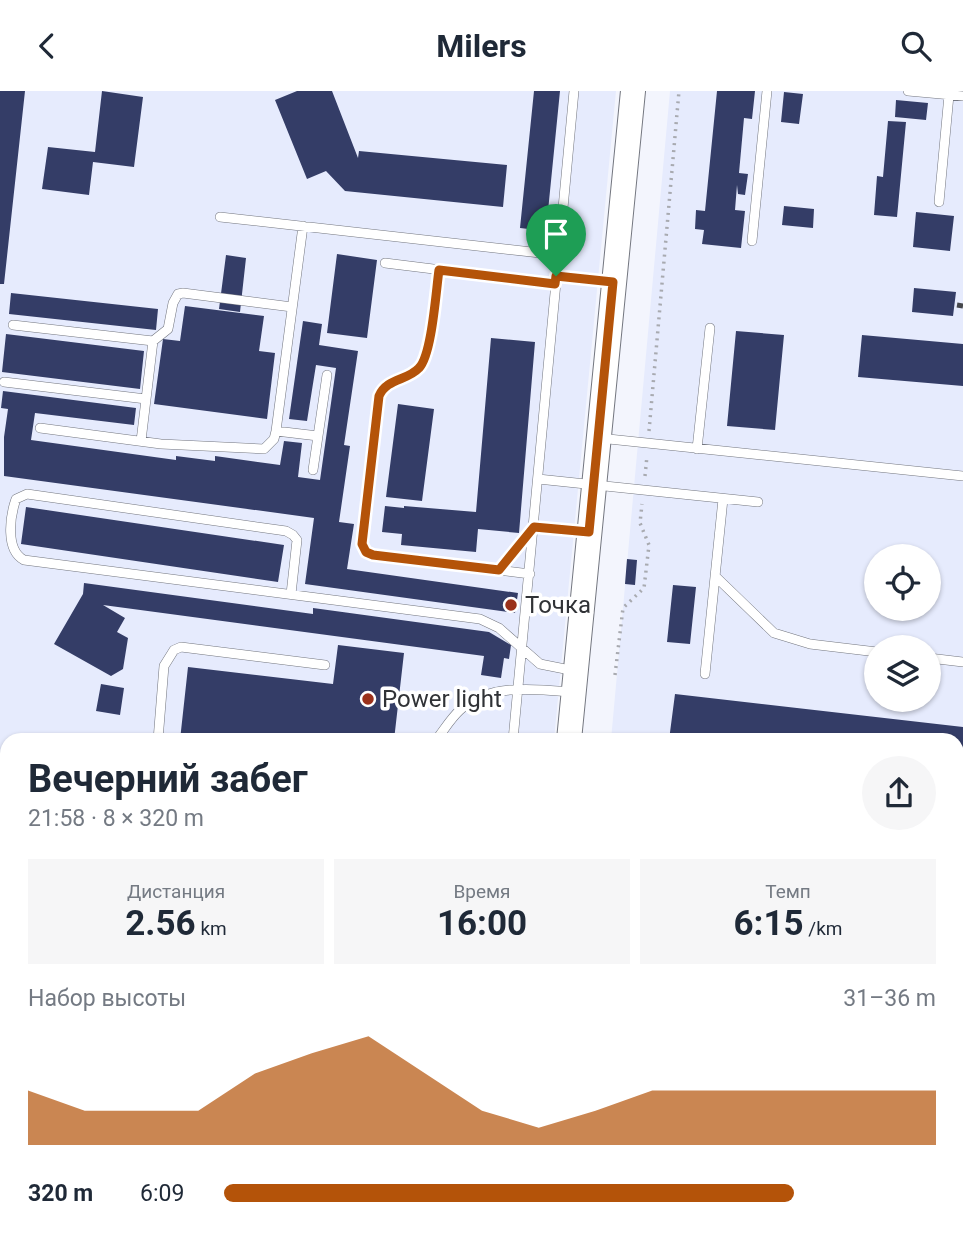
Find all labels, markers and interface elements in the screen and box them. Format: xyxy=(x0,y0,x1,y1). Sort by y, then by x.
icon: back xyxy=(28,27,66,65)
text: Milers xyxy=(436,27,527,65)
icon: search xyxy=(897,27,935,65)
pin xyxy=(526,204,586,276)
icon: arrive xyxy=(537,215,575,253)
map controls xyxy=(864,544,941,712)
button: locate xyxy=(864,544,941,621)
place label: Точка xyxy=(525,591,591,619)
marker: Точка xyxy=(503,597,519,613)
button: layers xyxy=(864,635,941,712)
place label: Power light xyxy=(382,685,502,713)
marker: Power light xyxy=(360,691,376,707)
button: share xyxy=(862,756,936,830)
text: Вечерний забег xyxy=(28,757,308,801)
text: 21:58 · 8 × 320 m xyxy=(28,805,204,832)
text: Дистанция xyxy=(127,880,225,903)
text: Время xyxy=(453,880,511,903)
text: Темп xyxy=(765,880,811,903)
text: 2.56 xyxy=(125,903,196,944)
text: 16:00 xyxy=(437,903,527,944)
text: 6:15 xyxy=(734,903,804,944)
text: km xyxy=(196,917,227,940)
text: /km xyxy=(804,917,842,940)
text: Набор высоты xyxy=(28,985,186,1012)
text: 31–36 m xyxy=(843,985,936,1012)
text: 320 m xyxy=(28,1180,93,1207)
text: 6:09 xyxy=(140,1180,184,1207)

